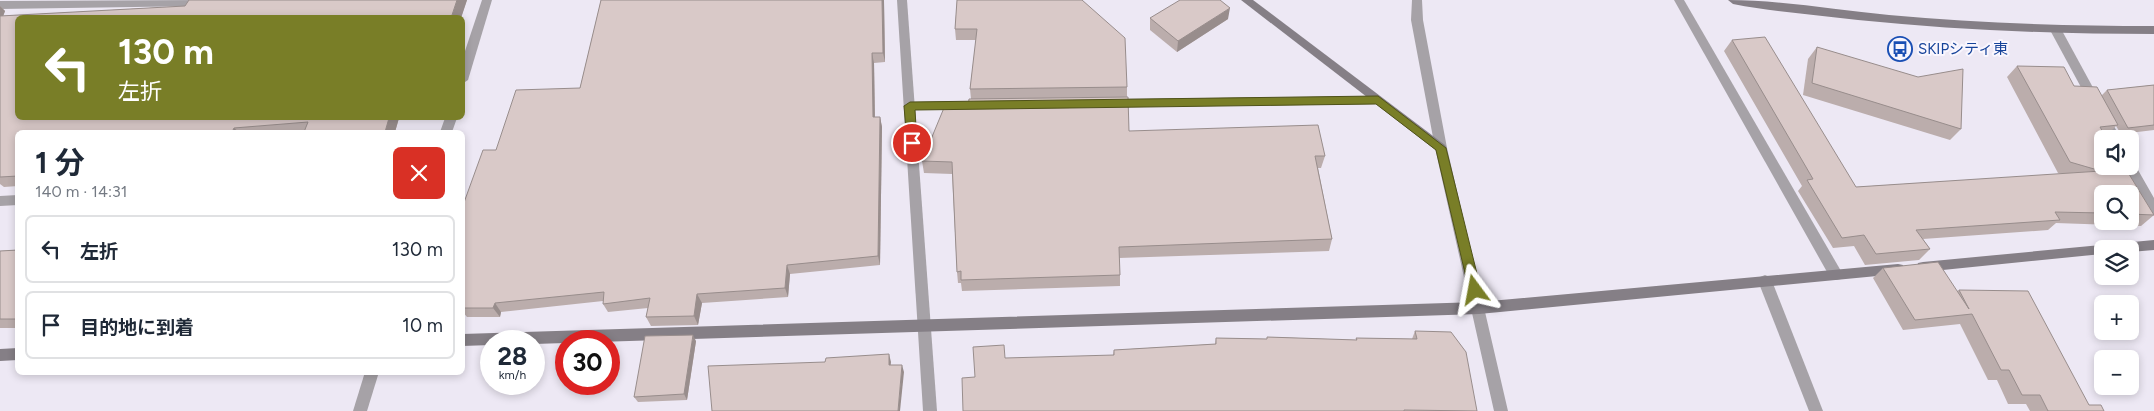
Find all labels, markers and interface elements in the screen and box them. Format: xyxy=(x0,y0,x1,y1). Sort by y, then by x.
text: 130 m xyxy=(118,31,214,73)
icon: left xyxy=(35,35,100,100)
bus stop icon: SKIPシティ東 xyxy=(1887,36,1913,62)
place label: SKIPシティ東 xyxy=(1918,40,2008,58)
text: 左折 xyxy=(118,78,162,105)
pin xyxy=(891,122,933,164)
icon: arrive xyxy=(898,129,926,157)
map controls xyxy=(2094,130,2139,395)
button: sound xyxy=(2094,130,2139,175)
text: 1 分 xyxy=(35,144,85,181)
button: close xyxy=(393,147,445,199)
text: 140 m · 14:31 xyxy=(35,182,127,201)
button: search xyxy=(2094,185,2139,230)
icon: left xyxy=(37,235,65,263)
text: 130 m xyxy=(392,238,443,261)
text: 左折 xyxy=(80,240,118,263)
button: layers xyxy=(2094,240,2139,285)
position arrow xyxy=(1448,263,1500,315)
button: + xyxy=(2094,295,2139,340)
icon: arrive xyxy=(37,311,65,339)
text: 10 m xyxy=(402,314,443,337)
text: 目的地に到着 xyxy=(80,316,194,339)
speed limit sign: 30 xyxy=(555,330,620,395)
text: 28 xyxy=(498,341,527,371)
button: − xyxy=(2094,350,2139,395)
text: km/h xyxy=(499,368,526,382)

